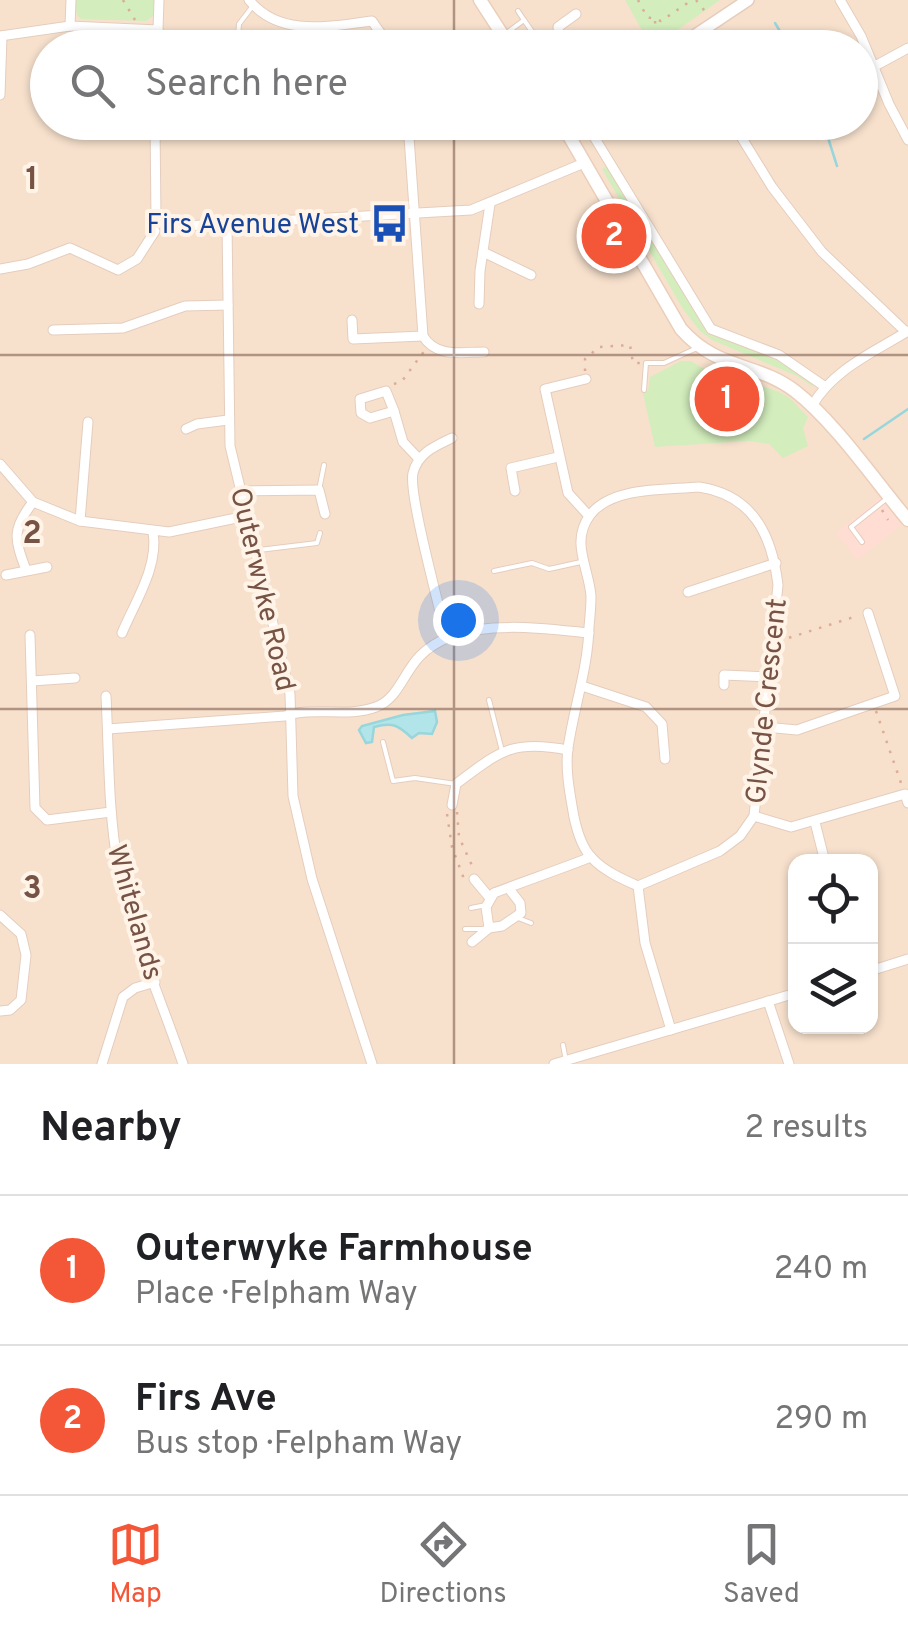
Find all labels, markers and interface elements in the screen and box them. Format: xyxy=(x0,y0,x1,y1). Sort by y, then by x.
search box xyxy=(30,30,878,140)
icon: search xyxy=(65,58,120,113)
text: Search here xyxy=(145,61,348,110)
text: 1 xyxy=(26,161,38,201)
pin: 2 xyxy=(582,198,646,274)
bus stop icon: Firs Avenue West xyxy=(368,202,410,244)
place label: Firs Avenue West xyxy=(146,208,359,244)
pin: 1 xyxy=(694,362,760,436)
street label: Outerwyke Road xyxy=(220,484,302,695)
text: 2 xyxy=(22,515,42,555)
your location xyxy=(433,595,484,646)
street label: Glynde Crescent xyxy=(739,597,797,806)
street label: Whitelands xyxy=(97,841,170,985)
map controls xyxy=(788,854,878,1034)
button: locate xyxy=(788,854,878,944)
text: 3 xyxy=(22,870,42,910)
button: layers xyxy=(788,944,878,1034)
text: Nearby xyxy=(40,1103,182,1156)
text: 2 results xyxy=(744,1109,868,1149)
text: Outerwyke Farmhouse xyxy=(135,1226,533,1275)
text: 1 xyxy=(66,1250,79,1290)
text: 240 m xyxy=(774,1250,868,1290)
text: Place · Felpham Way xyxy=(135,1275,418,1315)
text: Firs Ave xyxy=(135,1376,277,1425)
text: 2 xyxy=(63,1400,82,1440)
text: 290 m xyxy=(774,1400,868,1440)
text: Bus stop · Felpham Way xyxy=(135,1425,462,1465)
tab: Map xyxy=(108,1517,163,1613)
tab: Directions xyxy=(379,1517,507,1613)
tab: Saved xyxy=(723,1517,800,1613)

